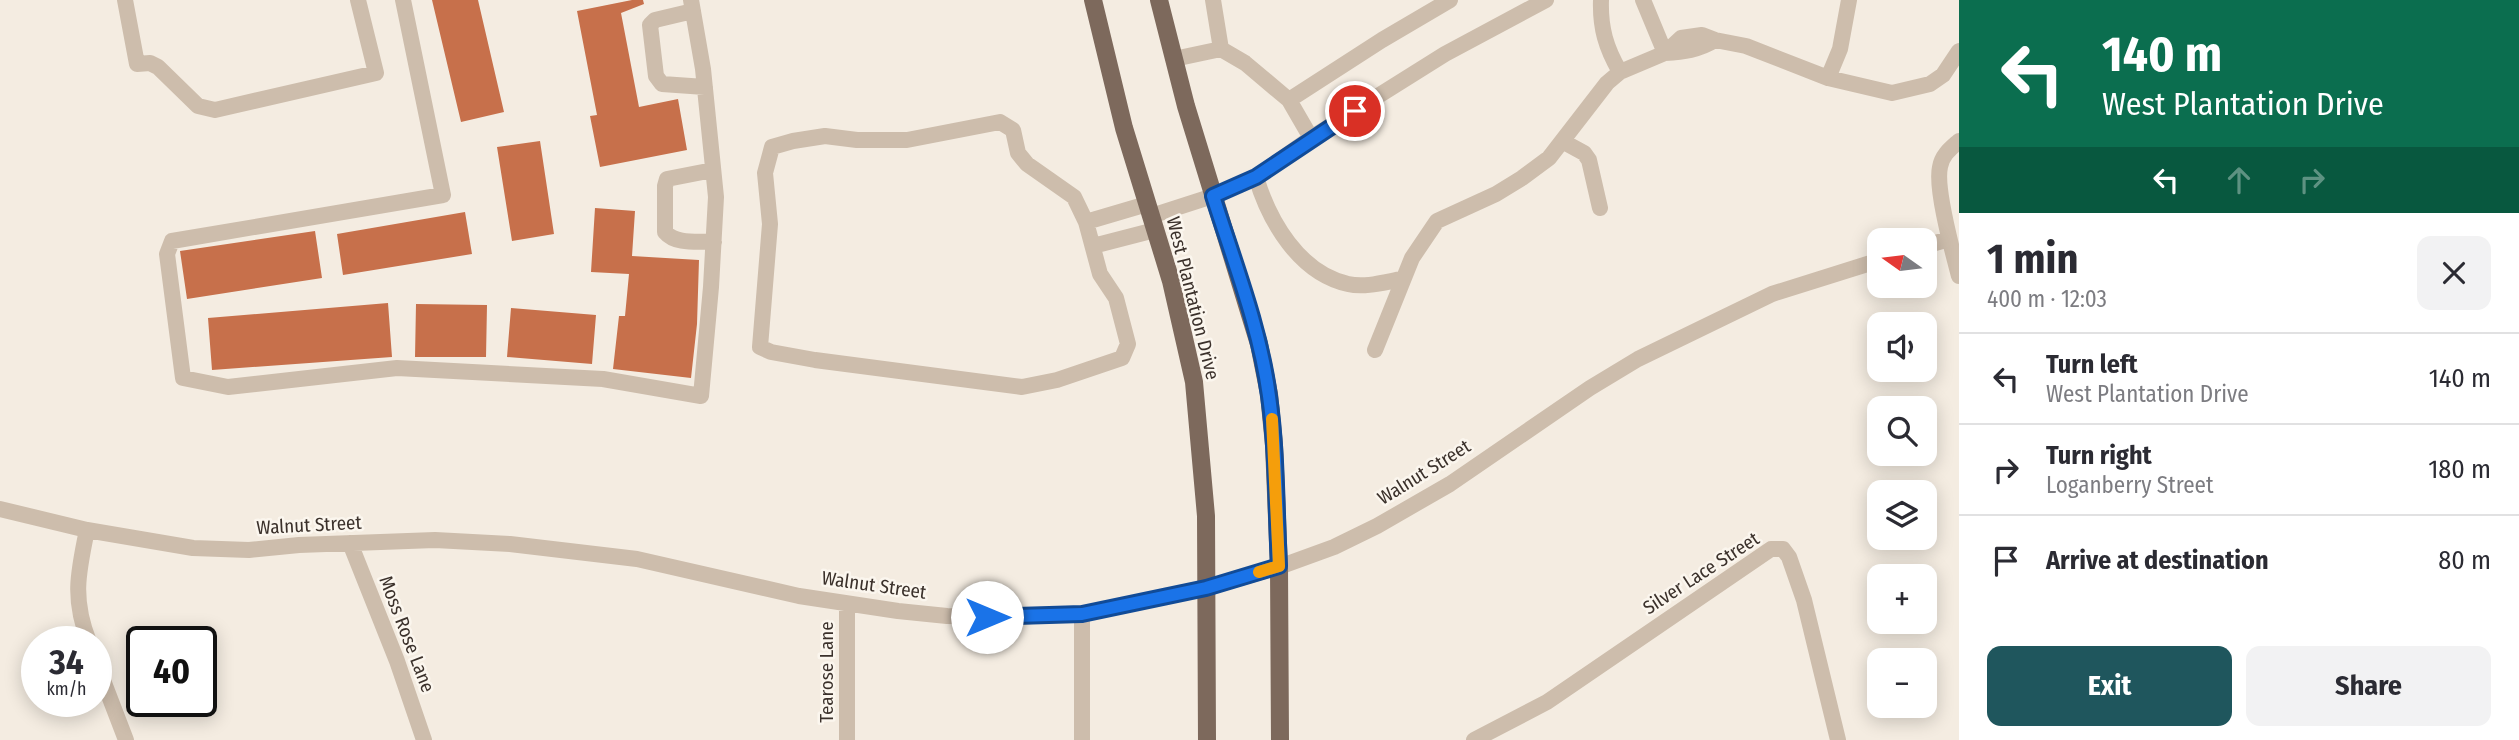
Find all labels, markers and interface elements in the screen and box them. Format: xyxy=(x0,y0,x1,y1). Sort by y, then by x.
text: 140 m xyxy=(2102,25,2222,84)
icon: left xyxy=(1987,28,2078,119)
pin xyxy=(1325,81,1385,141)
text: West Plantation Drive xyxy=(2102,85,2384,123)
icon: arrive xyxy=(1336,92,1374,130)
icon: left xyxy=(2147,161,2185,199)
icon: ahead xyxy=(2220,161,2258,199)
icon: right xyxy=(2293,161,2331,199)
street label: West Plantation Drive xyxy=(1162,214,1224,382)
north arrow xyxy=(1867,228,1937,298)
map controls xyxy=(1867,228,1937,718)
text: 1 min xyxy=(1987,234,2078,284)
button: close xyxy=(2417,236,2491,310)
text: 400 m · 12:03 xyxy=(1987,285,2107,313)
button: sound xyxy=(1867,312,1937,382)
text: Turn left xyxy=(2046,349,2138,380)
icon: left xyxy=(1987,360,2025,398)
text: 140 m xyxy=(2429,363,2491,394)
text: West Plantation Drive xyxy=(2046,380,2249,408)
button: search xyxy=(1867,396,1937,466)
street label: Walnut Street xyxy=(1373,434,1475,510)
text: Turn right xyxy=(2046,440,2152,471)
icon: right xyxy=(1987,451,2025,489)
text: 180 m xyxy=(2428,454,2491,485)
text: Loganberry Street xyxy=(2046,471,2213,499)
button: layers xyxy=(1867,480,1937,550)
street label: Walnut Street xyxy=(256,511,363,539)
street label: Silver Lace Street xyxy=(1639,526,1764,619)
icon: arrive xyxy=(1987,542,2025,580)
text: Arrive at destination xyxy=(2046,545,2269,576)
text: 80 m xyxy=(2438,545,2491,576)
button: + xyxy=(1867,564,1937,634)
street label: Walnut Street xyxy=(820,566,928,604)
street label: Moss Rose Lane xyxy=(374,572,440,696)
position arrow xyxy=(950,580,1024,654)
street label: Tearose Lane xyxy=(815,621,838,723)
speed limit sign: 40 xyxy=(126,626,217,717)
text: 34 xyxy=(49,641,84,683)
button: Exit xyxy=(1987,646,2232,726)
button: Share xyxy=(2246,646,2491,726)
button: − xyxy=(1867,648,1937,718)
text: km/h xyxy=(46,678,87,700)

